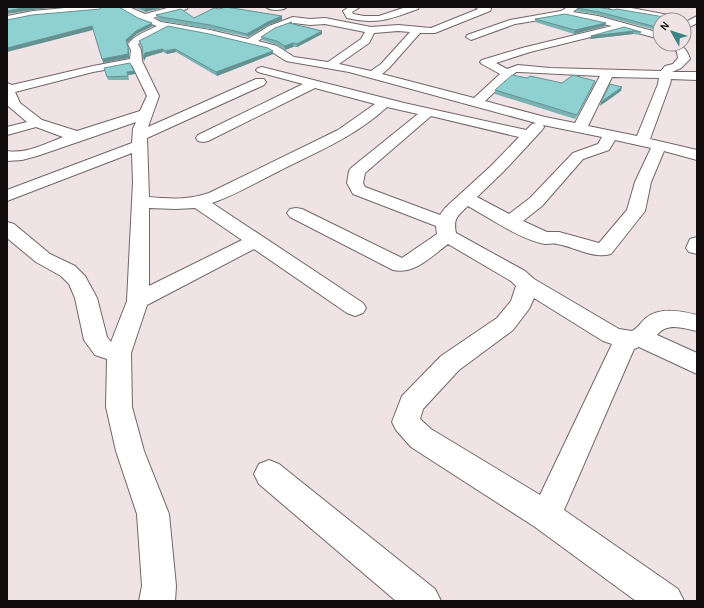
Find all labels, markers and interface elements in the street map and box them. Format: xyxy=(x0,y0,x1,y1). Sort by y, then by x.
north arrow xyxy=(652,12,692,52)
text: N xyxy=(658,20,671,32)

